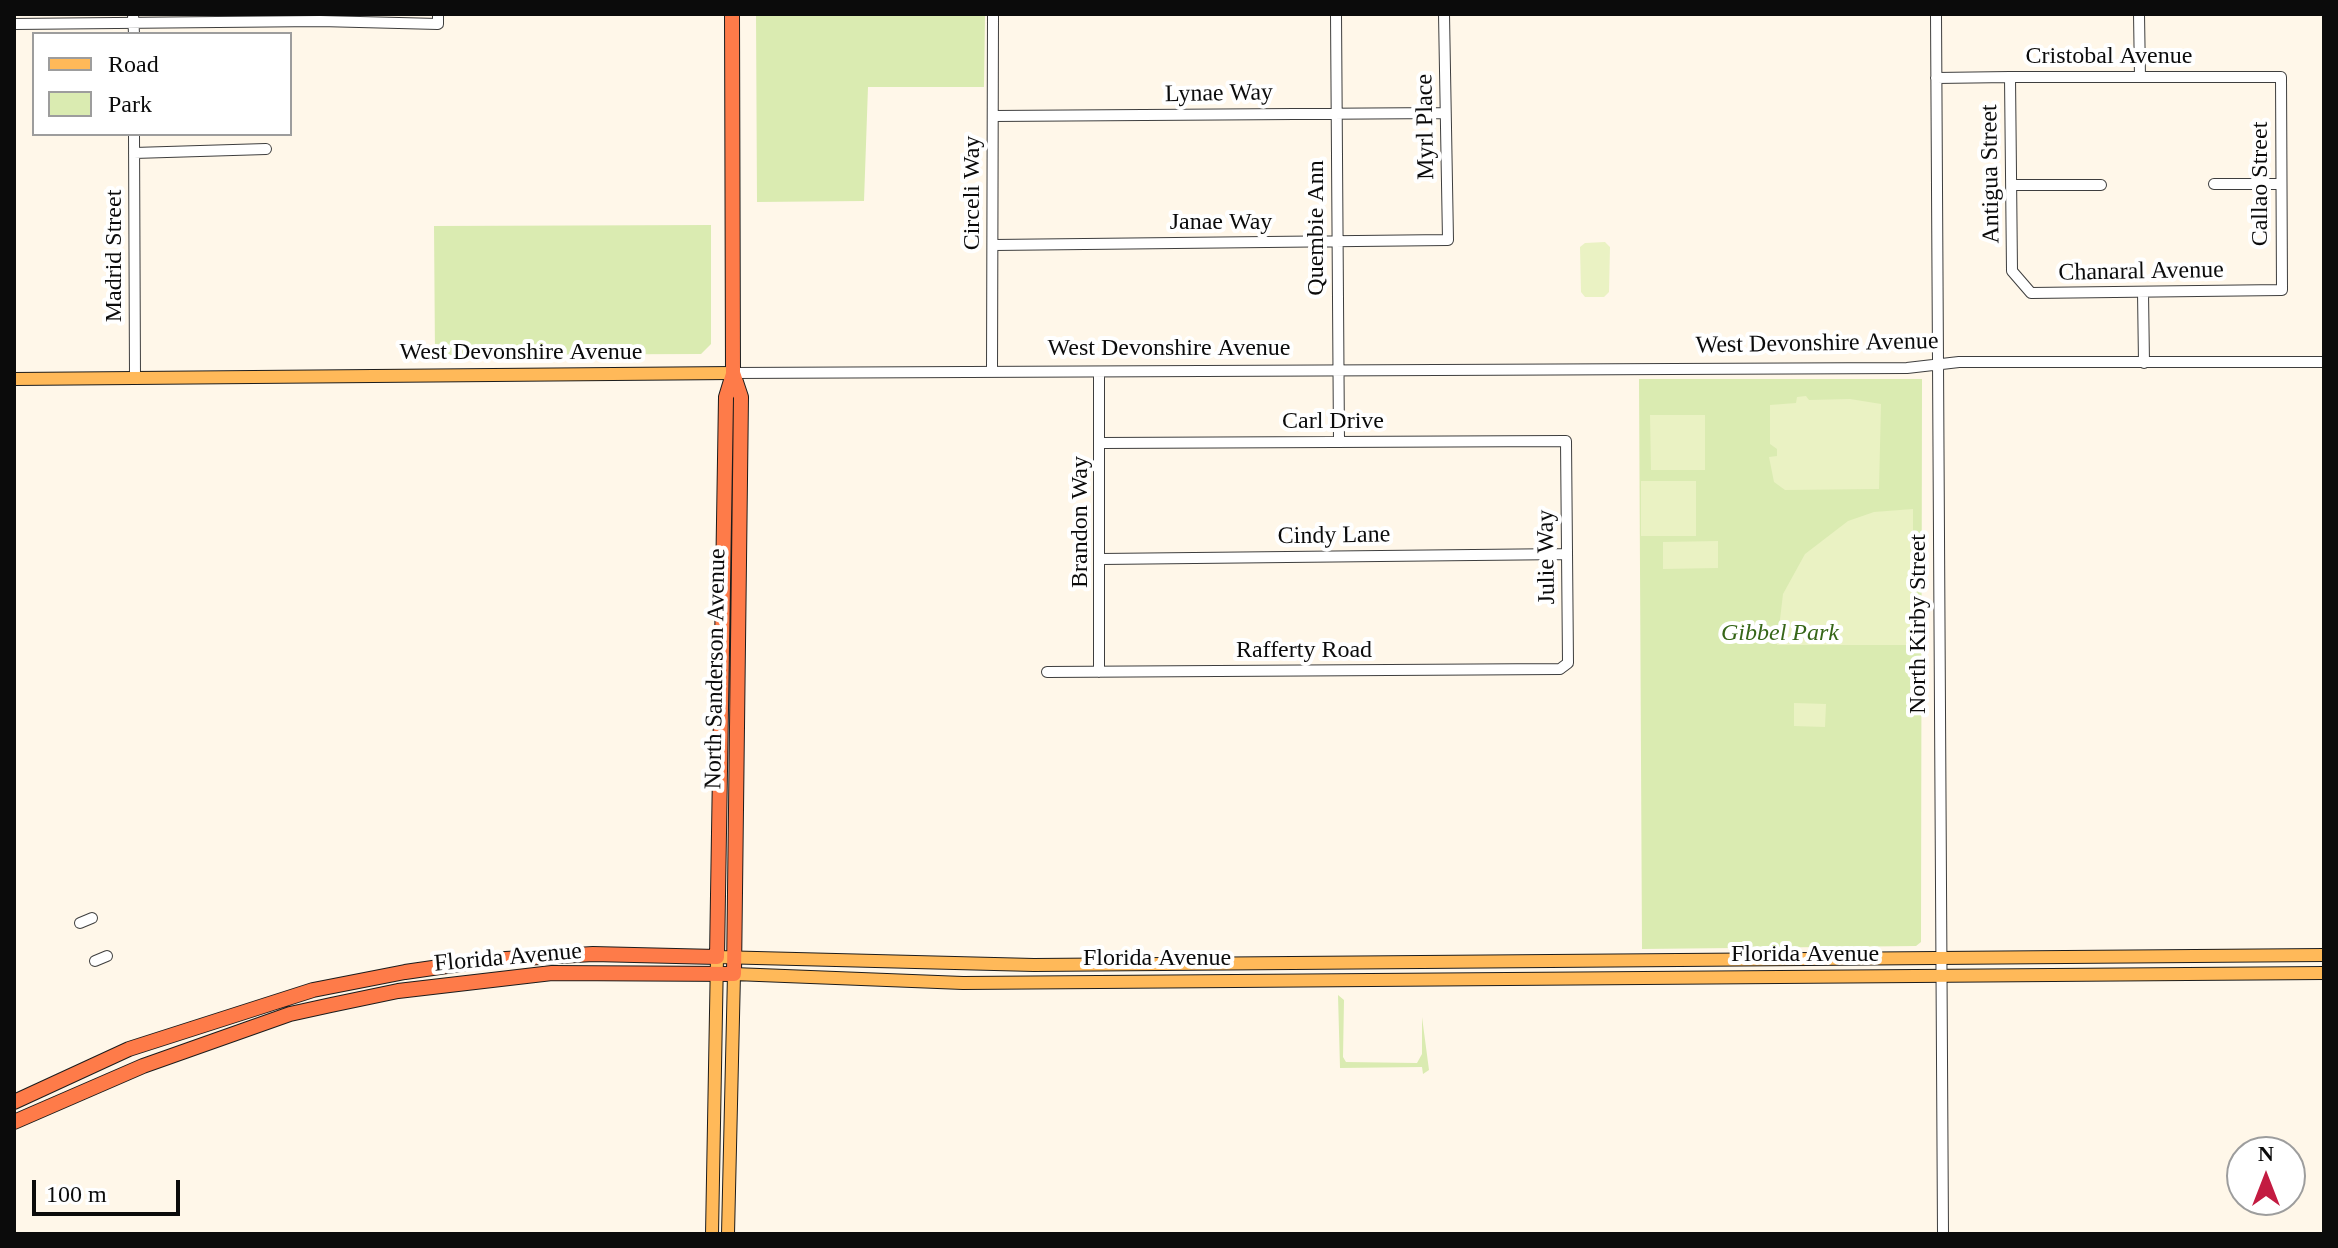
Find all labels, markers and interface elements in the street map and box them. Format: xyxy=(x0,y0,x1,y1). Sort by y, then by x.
legend xyxy=(32,32,292,136)
street label: Cristobal Avenue xyxy=(2026,43,2192,71)
text: Road xyxy=(108,51,159,77)
street label: Myrl Place xyxy=(1411,74,1441,180)
street label: Lynae Way xyxy=(1165,79,1273,109)
text: Park xyxy=(108,91,152,117)
street label: Antigua Street xyxy=(1975,104,2007,244)
street label: Callao Street xyxy=(2247,122,2275,246)
street label: Circeli Way xyxy=(959,136,987,250)
street label: Quembie Ann xyxy=(1303,160,1331,296)
street label: Madrid Street xyxy=(101,190,129,322)
street label: Janae Way xyxy=(1170,209,1272,237)
street label: Chanaral Avenue xyxy=(2058,256,2224,288)
street label: West Devonshire Avenue xyxy=(1695,327,1939,361)
street label: West Devonshire Avenue xyxy=(1048,335,1290,363)
street label: West Devonshire Avenue xyxy=(400,339,642,367)
street label: Carl Drive xyxy=(1282,408,1384,436)
street label: Brandon Way xyxy=(1067,456,1095,588)
street label: Julie Way xyxy=(1532,509,1562,605)
street label: Cindy Lane xyxy=(1277,521,1391,551)
street label: North Kirby Street xyxy=(1905,534,1933,714)
street label: North Sanderson Avenue xyxy=(700,548,732,790)
park label: Gibbel Park xyxy=(1721,620,1839,648)
street label: Rafferty Road xyxy=(1236,637,1372,665)
street label: Florida Avenue xyxy=(433,937,583,979)
street label: Florida Avenue xyxy=(1731,941,1879,969)
street label: Florida Avenue xyxy=(1083,945,1231,973)
north arrow xyxy=(2226,1136,2306,1216)
text: N xyxy=(2258,1141,2274,1166)
scale bar xyxy=(36,1164,184,1214)
text: 100 m xyxy=(46,1181,107,1207)

